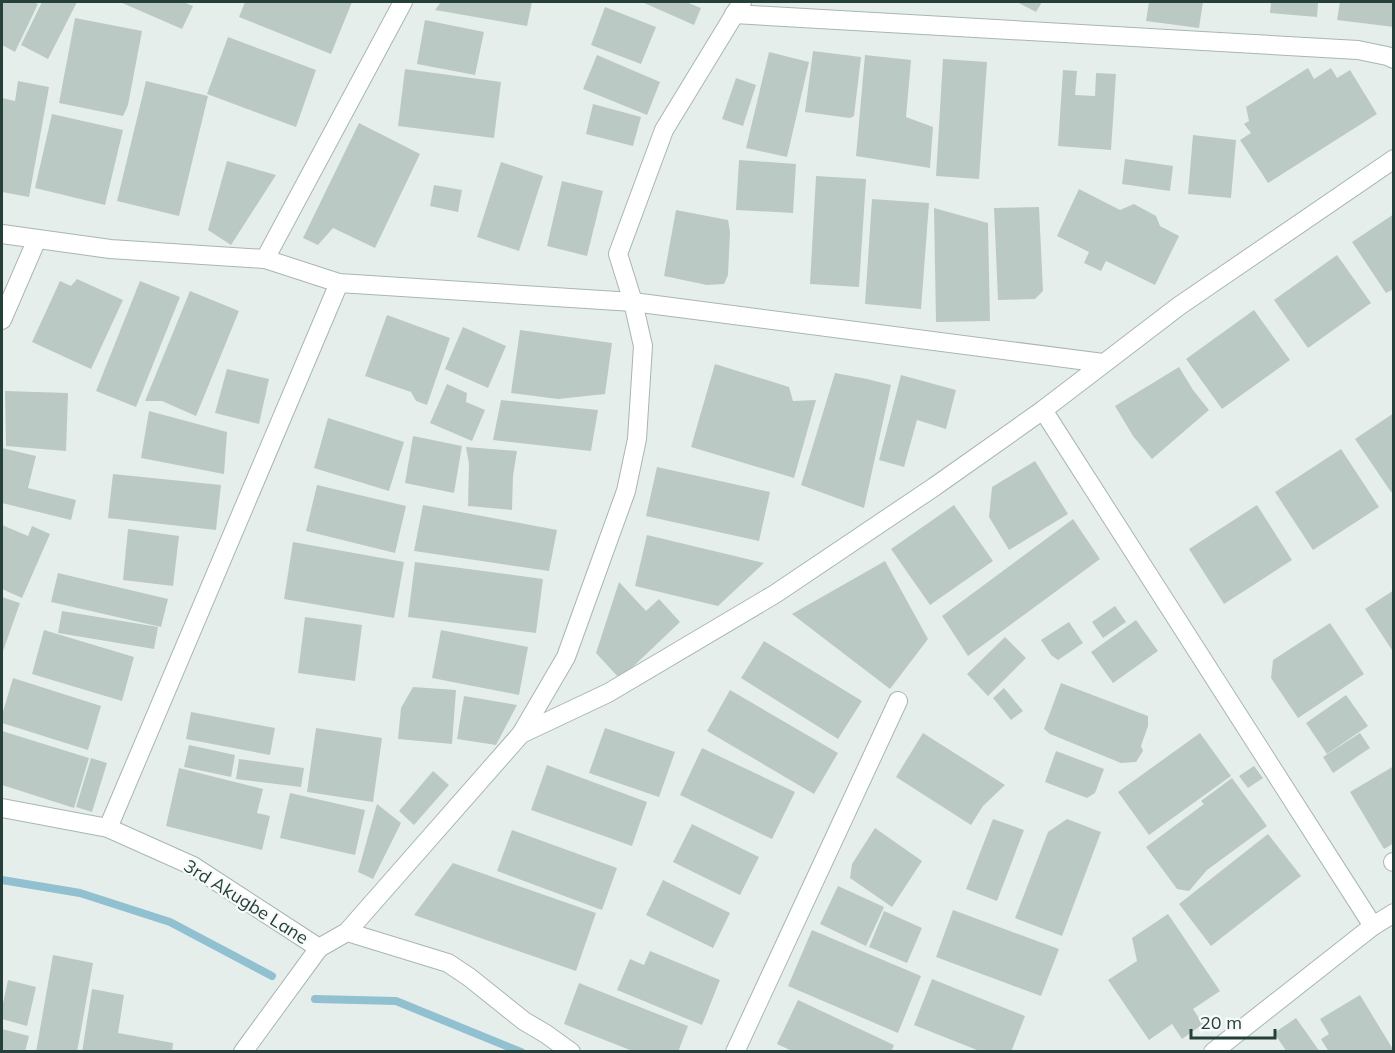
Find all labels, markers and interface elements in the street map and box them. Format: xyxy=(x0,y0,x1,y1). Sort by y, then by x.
street label: 3rd Akugbe Lane xyxy=(180,854,313,949)
scale bar xyxy=(1191,1002,1275,1040)
text: 20 m xyxy=(1200,1011,1242,1034)

